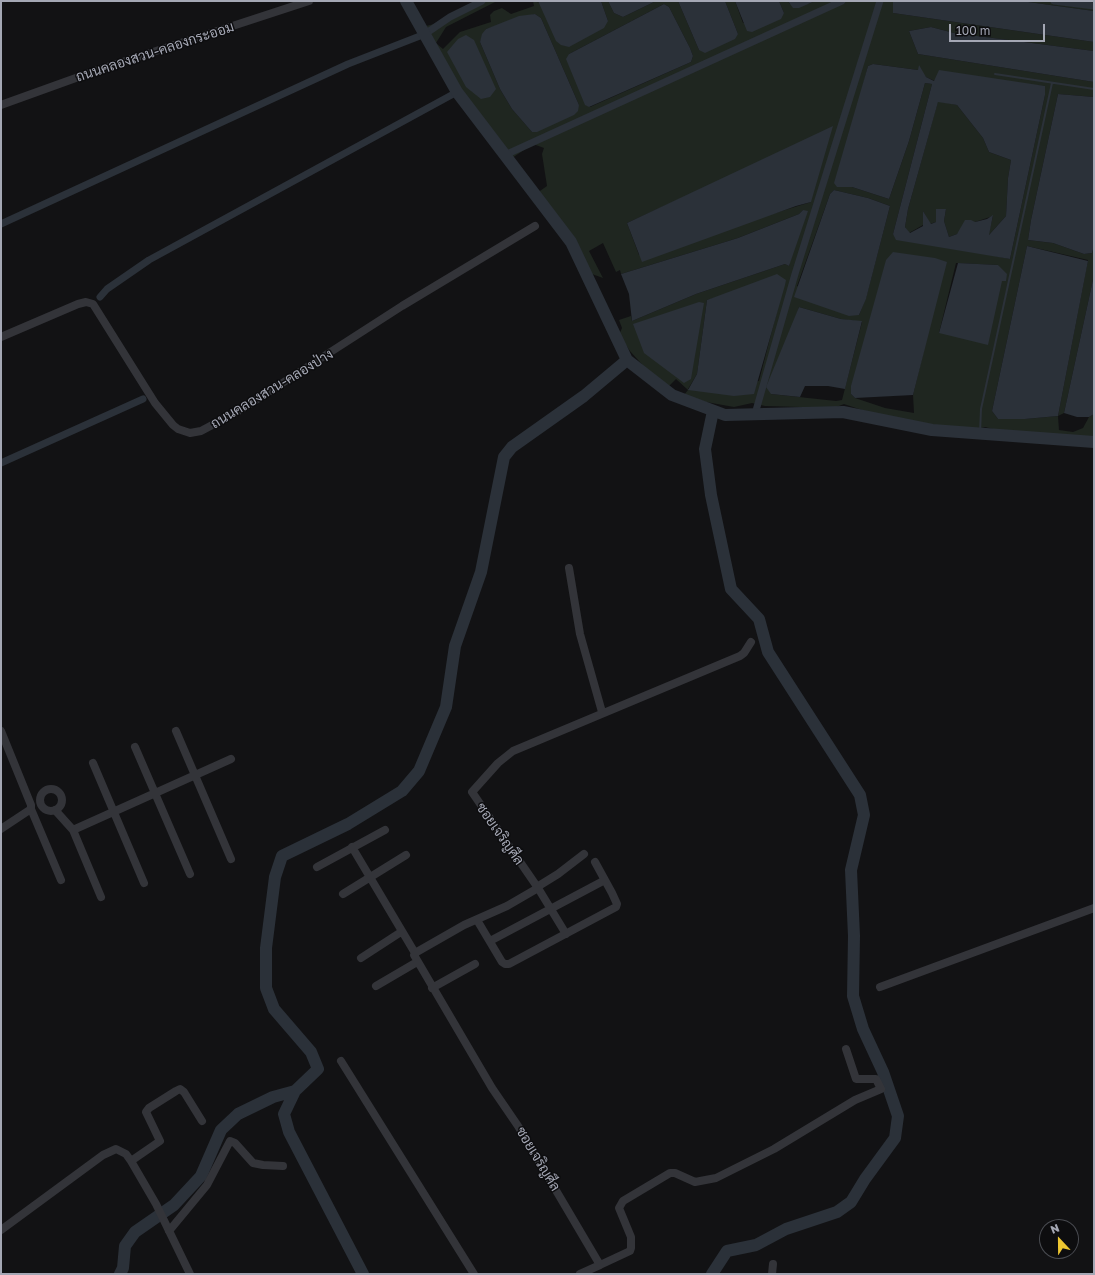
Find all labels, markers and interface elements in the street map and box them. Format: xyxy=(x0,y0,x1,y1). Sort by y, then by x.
scale bar xyxy=(951,16,1047,42)
street label: ถนนคลองสวน-คลองกระออม xyxy=(74,18,236,86)
text: 100 m xyxy=(956,23,990,38)
street label: ถนนคลองสวน-คลองป่าง xyxy=(208,346,336,432)
street label: ซอยเจริญศีล xyxy=(472,800,528,868)
street label: ซอยเจริญศีล xyxy=(512,1124,564,1194)
north arrow xyxy=(1039,1219,1079,1259)
text: N xyxy=(1048,1221,1061,1236)

